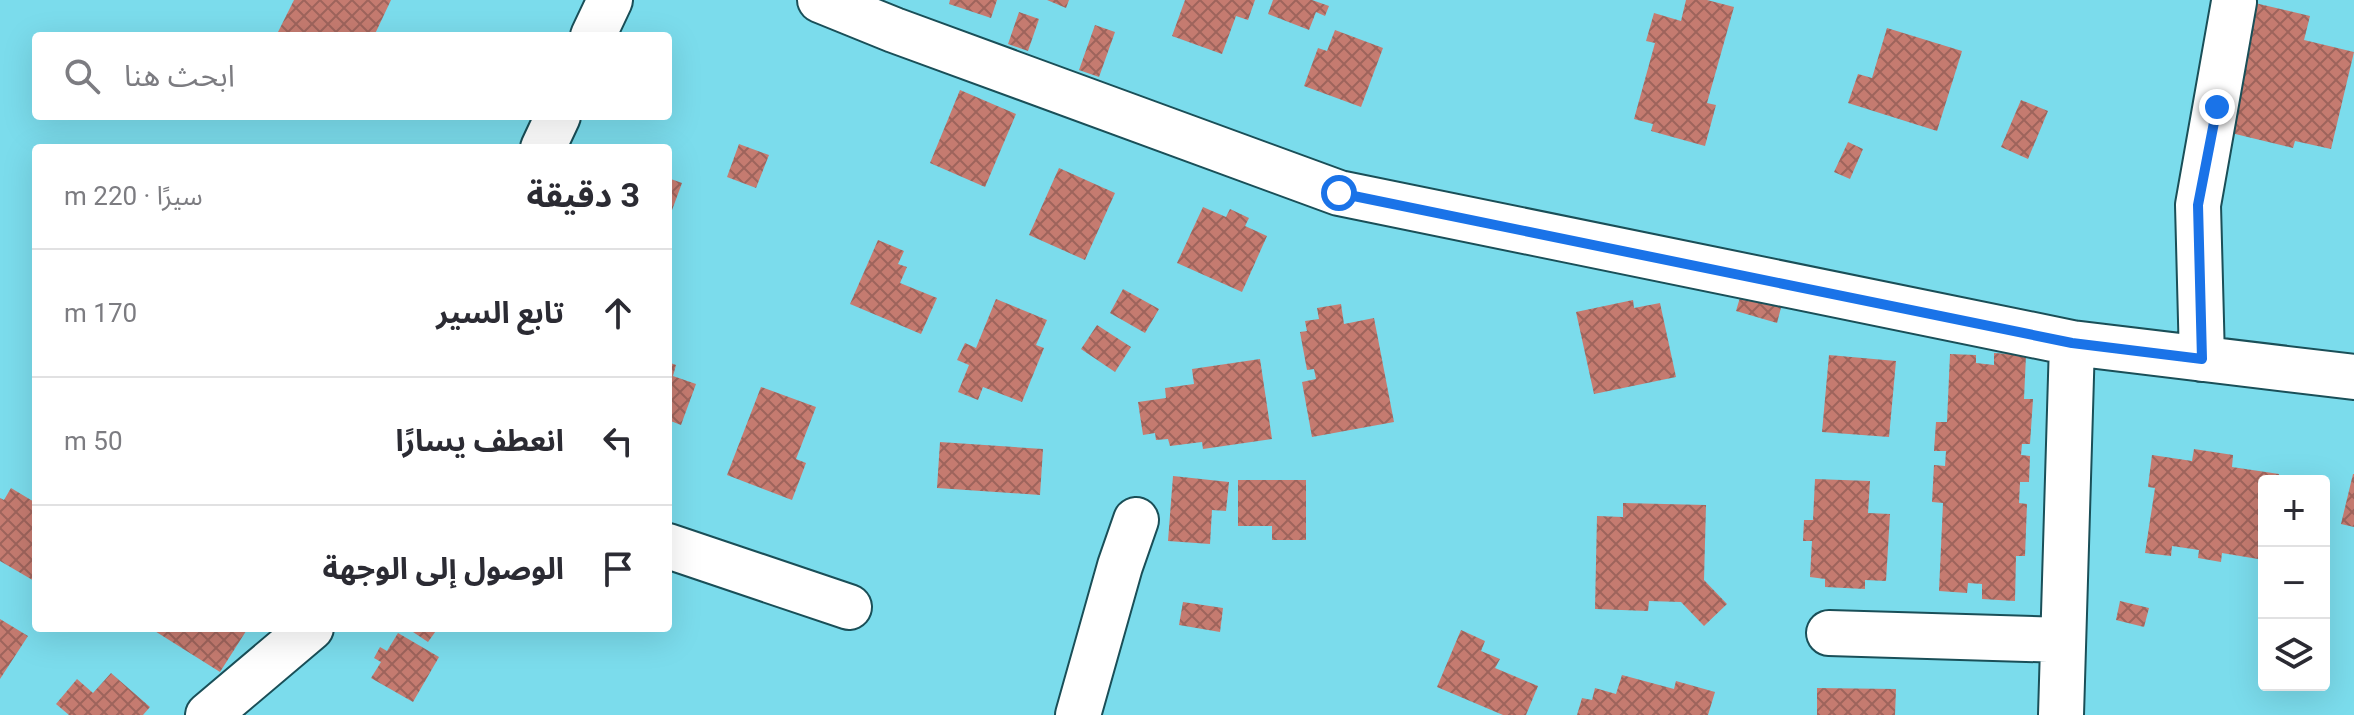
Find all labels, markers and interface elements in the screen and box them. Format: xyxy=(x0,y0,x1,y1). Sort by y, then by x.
search box xyxy=(32,32,672,120)
icon: search xyxy=(60,54,104,98)
text: ابحث هنا xyxy=(124,58,235,93)
route end xyxy=(2199,89,2235,125)
text: 3 دقيقة xyxy=(526,175,640,215)
route start xyxy=(1321,175,1357,211)
text: سيرًا · 220 m xyxy=(64,181,203,211)
icon: ahead xyxy=(596,291,640,335)
text: تابع السير xyxy=(436,295,564,330)
text: 170 m xyxy=(64,298,137,328)
icon: left xyxy=(596,419,640,463)
text: انعطف يسارًا xyxy=(395,423,564,458)
text: 50 m xyxy=(64,426,123,456)
map controls xyxy=(2258,475,2330,691)
button: + xyxy=(2258,475,2330,547)
icon: arrive xyxy=(596,547,640,591)
button: − xyxy=(2258,547,2330,619)
text: الوصول إلى الوجهة xyxy=(323,551,564,586)
button: layers xyxy=(2258,619,2330,691)

